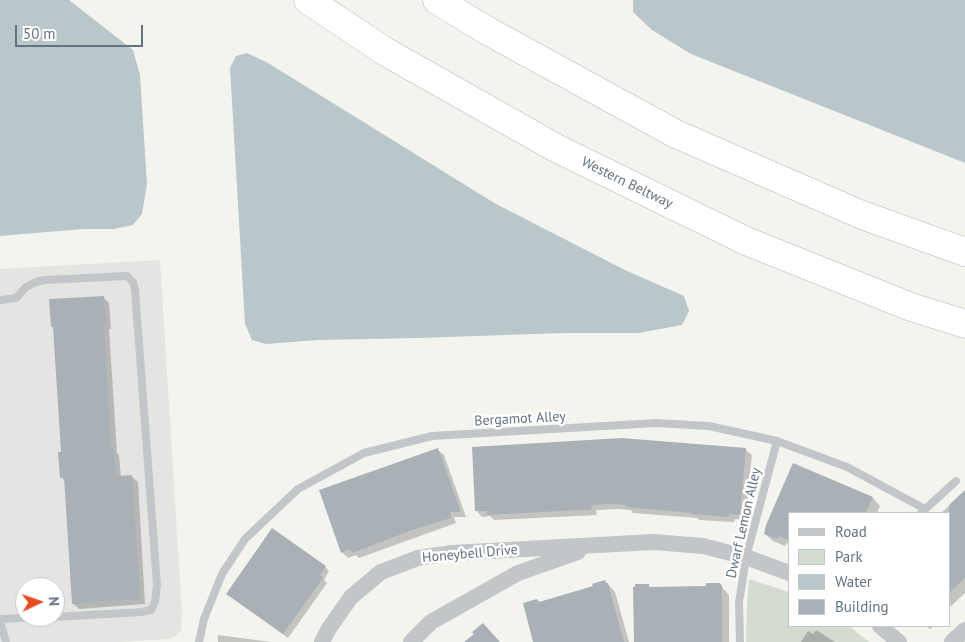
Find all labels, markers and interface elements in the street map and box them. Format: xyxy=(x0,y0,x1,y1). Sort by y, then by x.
scale bar xyxy=(18,15,145,47)
text: 50 m xyxy=(23,24,56,43)
street label: Western Beltway xyxy=(578,154,676,212)
street label: Bergamot Alley xyxy=(474,408,566,430)
street label: Dwarf Lemon Alley xyxy=(723,466,765,580)
legend xyxy=(788,512,950,627)
text: Road xyxy=(835,522,867,541)
street label: Honeybell Drive xyxy=(422,541,518,567)
text: Park xyxy=(835,547,863,566)
text: Water xyxy=(835,572,872,591)
north arrow xyxy=(15,577,65,627)
text: N xyxy=(45,596,63,606)
text: Building xyxy=(835,597,889,616)

